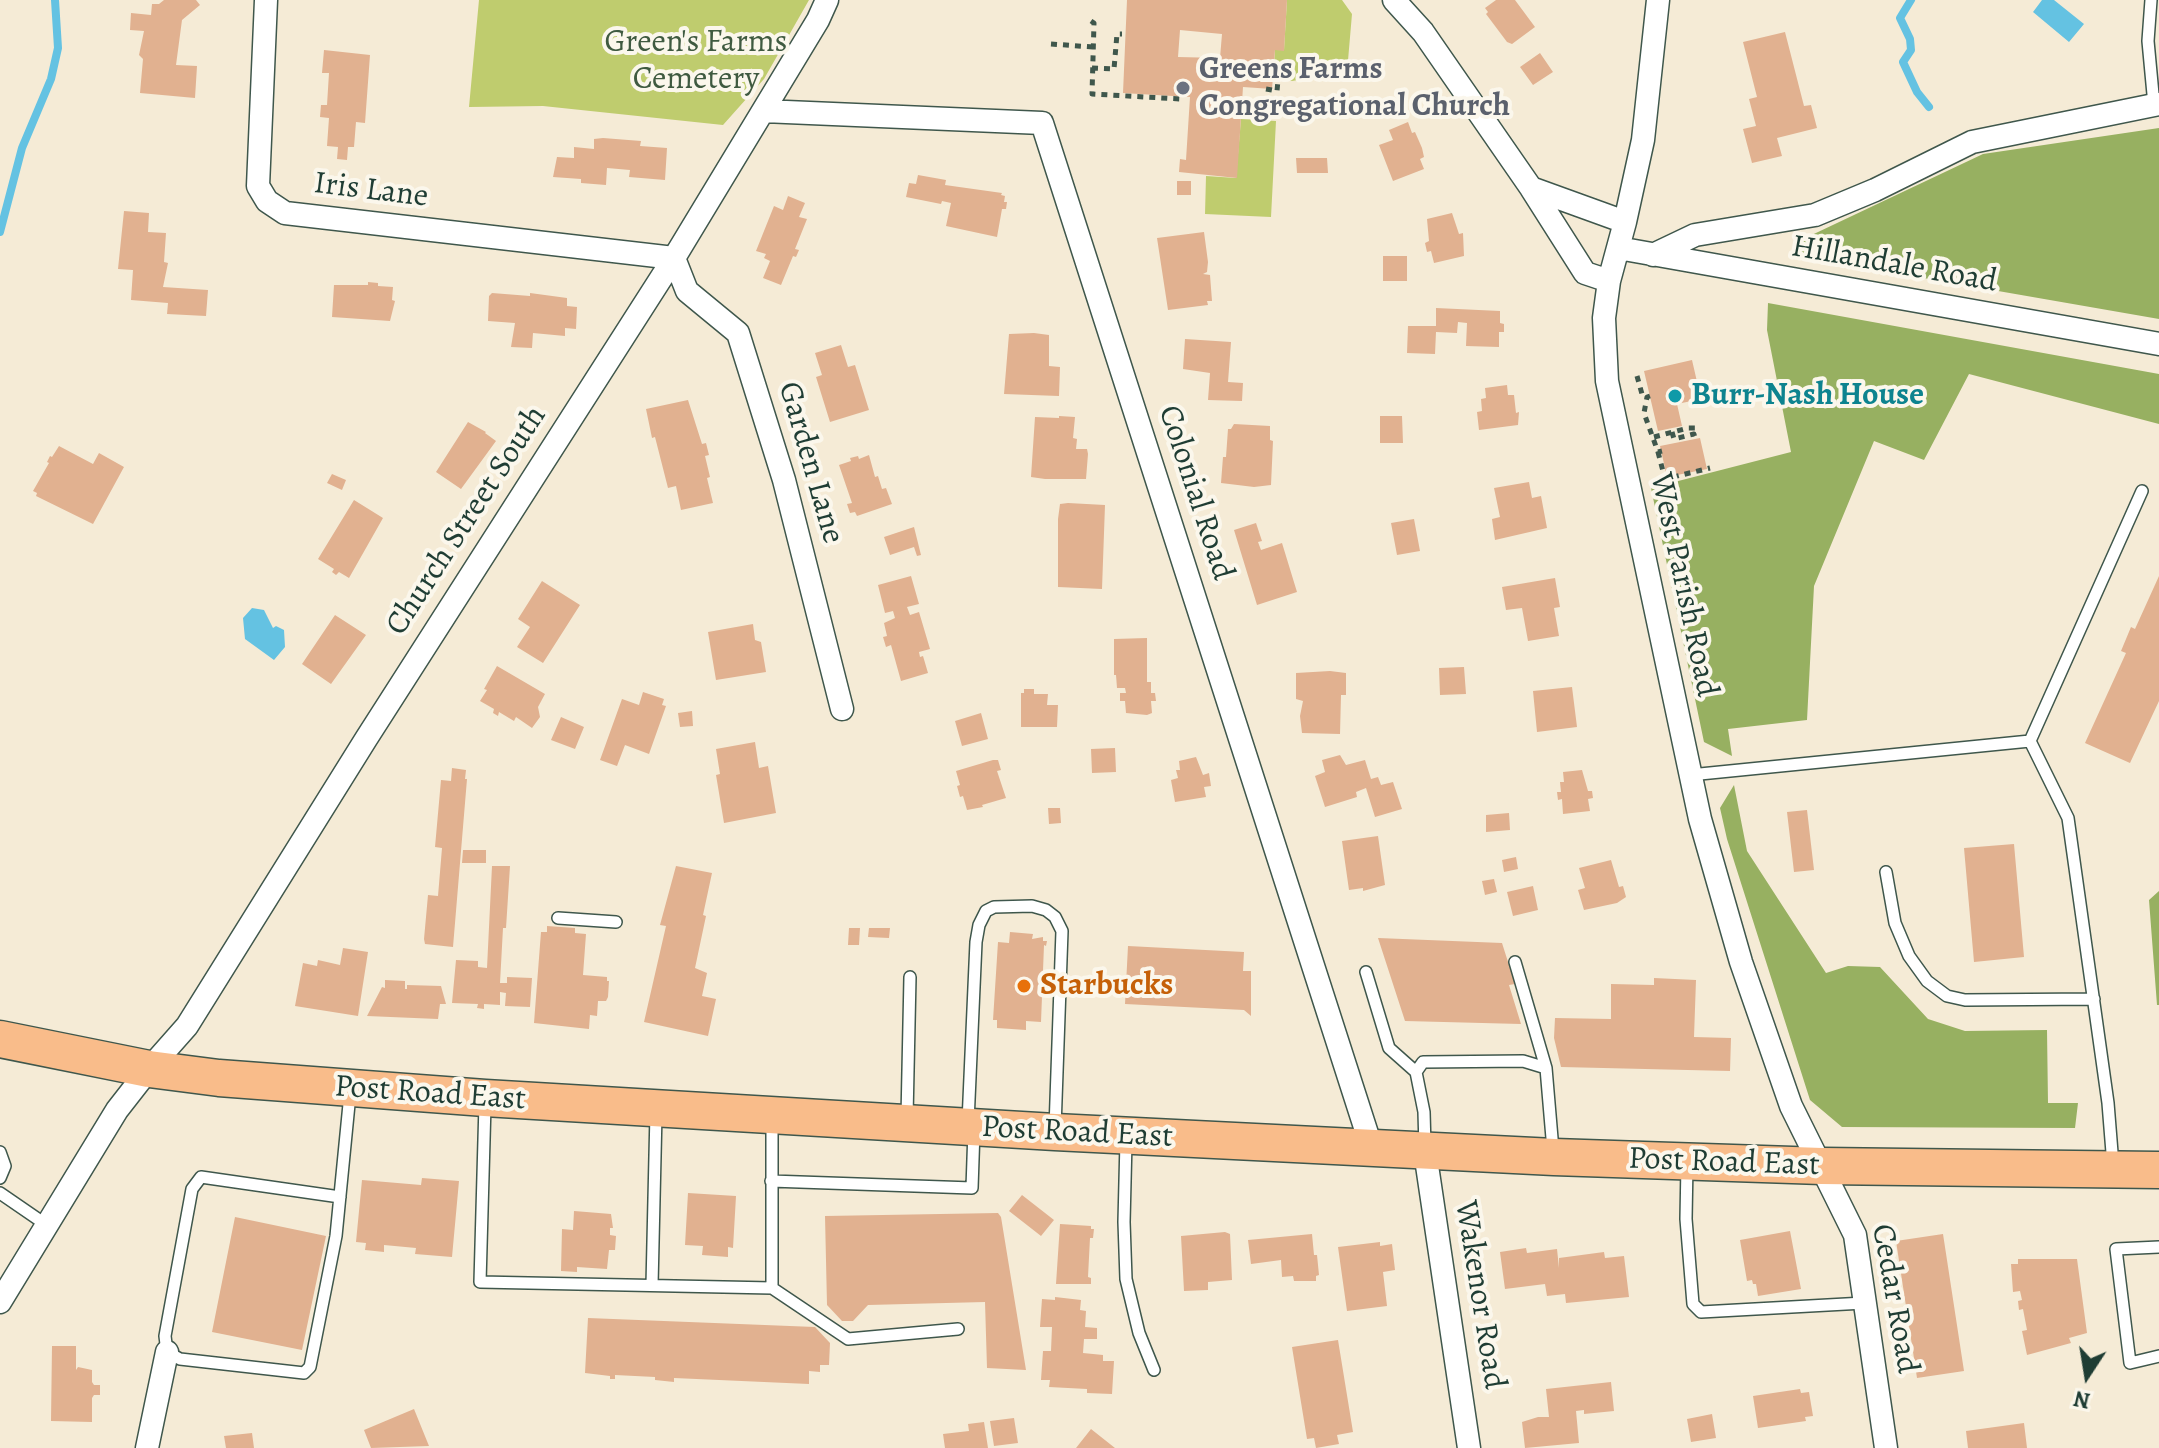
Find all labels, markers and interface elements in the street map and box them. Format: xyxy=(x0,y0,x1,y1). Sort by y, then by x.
park label: Green's Farms Cemetery xyxy=(605,24,787,99)
place label: Greens Farms Congregational Church xyxy=(1199,51,1510,126)
marker: Greens Farms Congregational Church xyxy=(1174,79,1192,97)
street label: Iris Lane xyxy=(312,165,430,217)
street label: Hillandale Road xyxy=(1788,228,2000,302)
place label: Burr-Nash House xyxy=(1691,377,1924,415)
street label: Garden Lane xyxy=(769,378,851,548)
marker: Burr-Nash House xyxy=(1666,387,1684,405)
street label: Church Street South xyxy=(379,399,555,643)
street label: Colonial Road xyxy=(1149,401,1241,585)
street label: West Parish Road xyxy=(1641,470,1725,700)
place label: Starbucks xyxy=(1040,967,1173,1005)
marker: Starbucks xyxy=(1015,977,1033,995)
street label: Post Road East xyxy=(333,1068,527,1120)
street label: Post Road East xyxy=(980,1109,1174,1157)
street label: Post Road East xyxy=(1628,1140,1820,1186)
street label: Wakenor Road xyxy=(1445,1198,1513,1392)
street label: Cedar Road xyxy=(1862,1221,1926,1377)
north arrow xyxy=(2047,1336,2127,1416)
text: N xyxy=(2071,1383,2093,1416)

